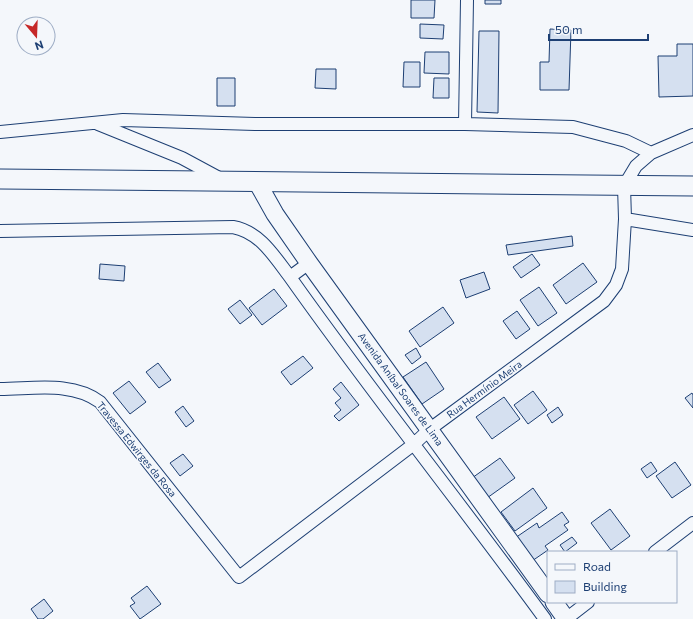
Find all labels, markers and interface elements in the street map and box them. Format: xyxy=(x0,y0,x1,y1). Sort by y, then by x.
north arrow xyxy=(16,16,56,56)
scale bar xyxy=(549,16,648,42)
text: 50 m xyxy=(555,22,583,36)
text: N xyxy=(33,38,45,53)
street label: Avenida Aníbal Soares de Lima xyxy=(356,330,446,448)
street label: Rua Hermínio Meira xyxy=(444,358,524,420)
street label: Travessa Edwirges da Rosa xyxy=(95,399,179,499)
legend xyxy=(547,551,677,603)
text: Road xyxy=(583,559,611,573)
text: Building xyxy=(583,579,627,593)

